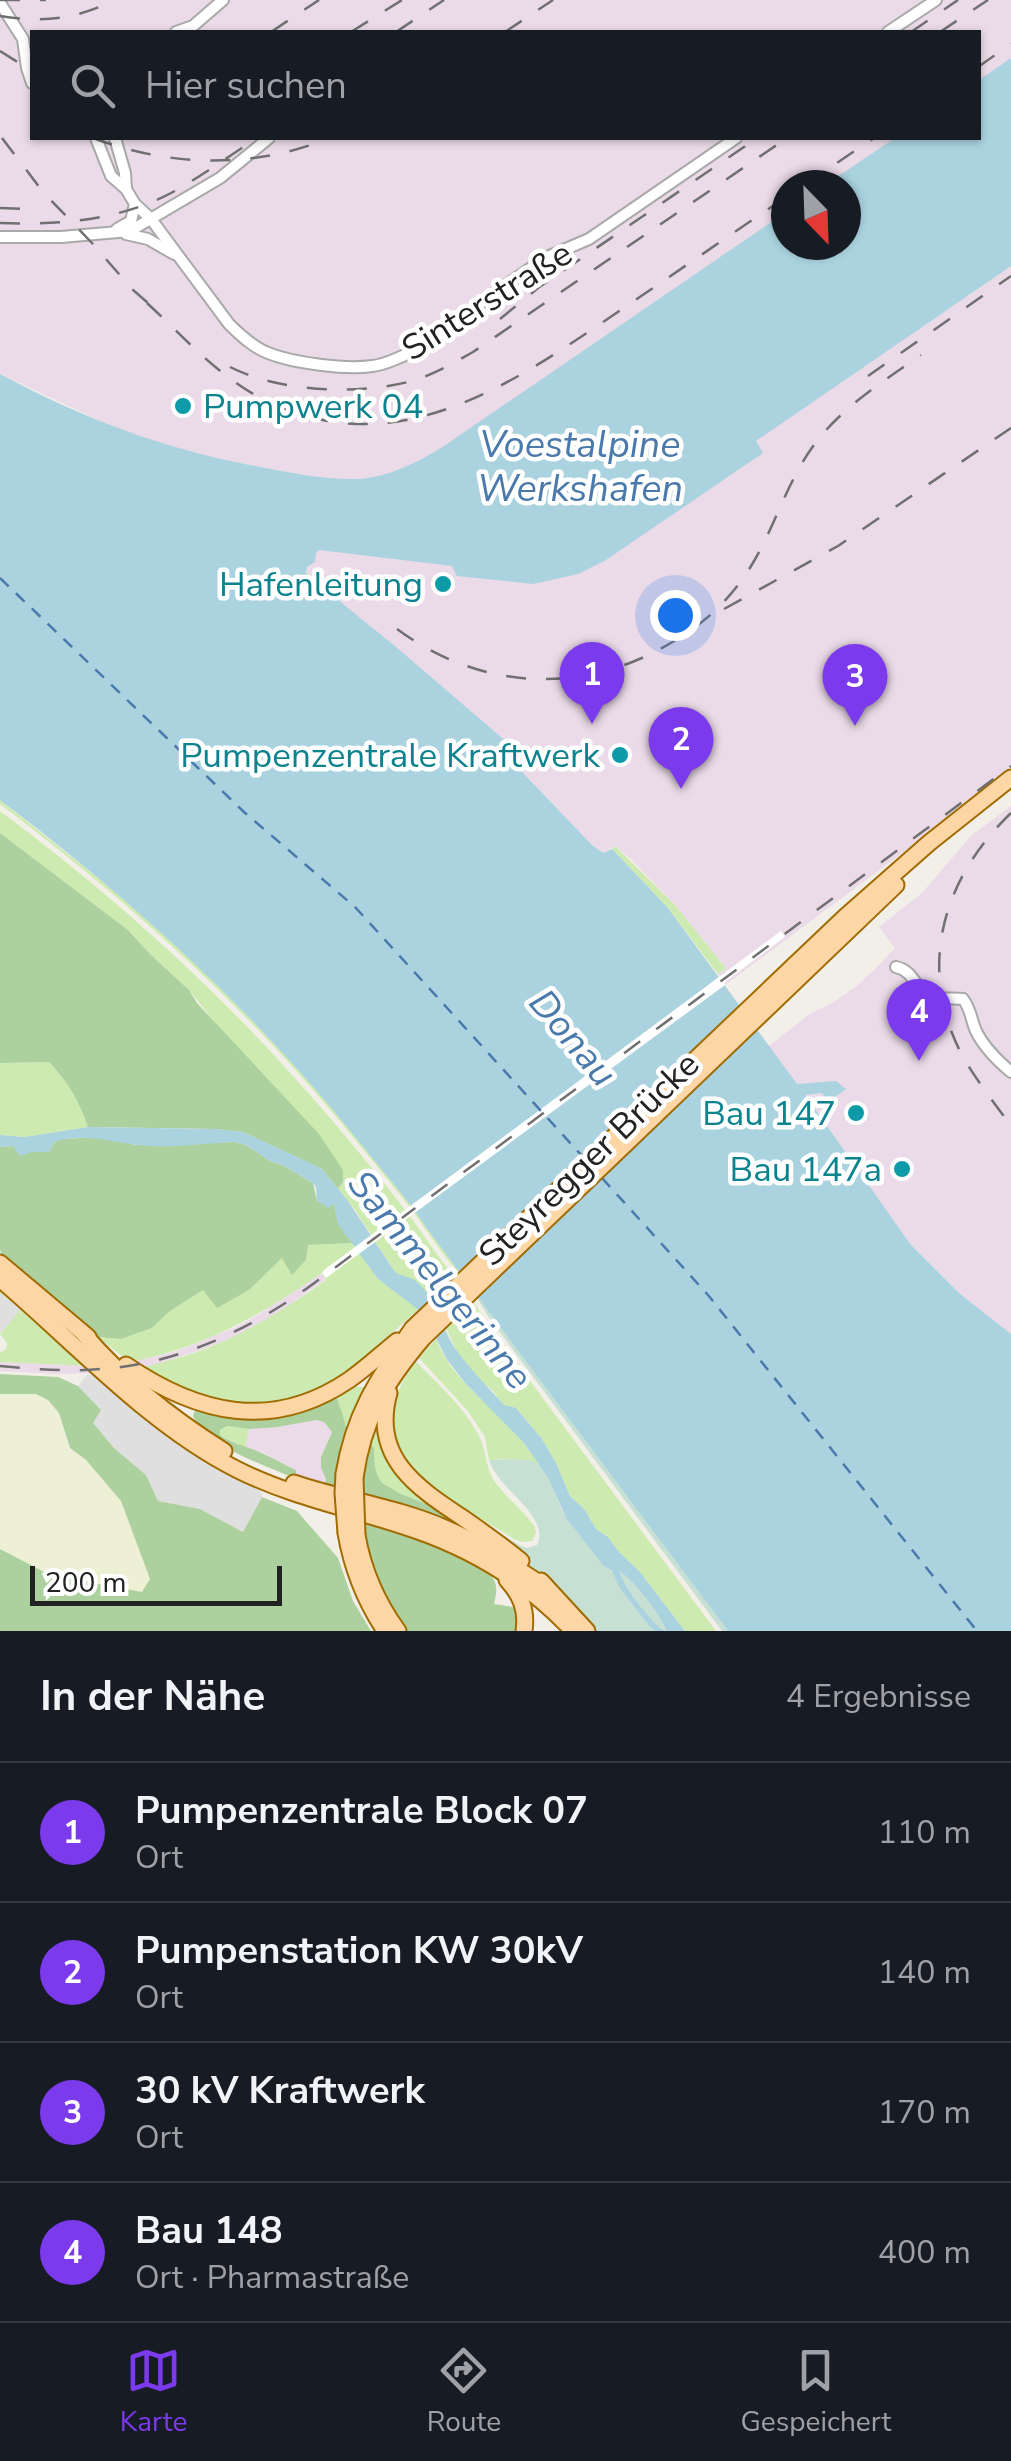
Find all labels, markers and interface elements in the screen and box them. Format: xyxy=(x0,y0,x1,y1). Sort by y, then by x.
search box xyxy=(30,30,981,140)
icon: search xyxy=(65,58,120,113)
text: Hier suchen xyxy=(145,60,347,111)
north arrow xyxy=(771,170,861,260)
street label: Sinterstraße xyxy=(393,230,581,372)
place label: Pumpwerk 04 xyxy=(203,383,424,430)
marker: Pumpwerk 04 xyxy=(172,395,194,417)
water label: Voestalpine Werkshafen xyxy=(477,419,683,514)
place label: Hafenleitung xyxy=(219,561,423,608)
marker: Hafenleitung xyxy=(432,573,454,595)
your location xyxy=(650,590,701,641)
pin: 1 xyxy=(560,642,624,724)
pin: 3 xyxy=(822,644,888,726)
pin: 2 xyxy=(648,706,714,789)
place label: Pumpenzentrale Kraftwerk xyxy=(180,732,600,779)
marker: Pumpenzentrale Kraftwerk xyxy=(609,744,631,766)
pin: 4 xyxy=(886,978,952,1061)
water label: Donau xyxy=(517,979,629,1097)
street label: Steyregger Brücke xyxy=(468,1041,710,1277)
place label: Bau 147 xyxy=(702,1090,836,1137)
marker: Bau 147 xyxy=(845,1102,867,1124)
place label: Bau 147a xyxy=(730,1146,882,1193)
marker: Bau 147a xyxy=(891,1158,913,1180)
water label: Sammelgerinne xyxy=(336,1160,544,1400)
scale bar xyxy=(30,1561,282,1606)
text: 200 m xyxy=(45,1564,127,1602)
text: In der Nähe xyxy=(40,1668,265,1725)
text: 4 Ergebnisse xyxy=(786,1675,971,1718)
text: Pumpenzentrale Block 07 xyxy=(135,1785,588,1836)
text: 1 xyxy=(63,1811,82,1854)
text: 110 m xyxy=(878,1811,971,1854)
text: Ort xyxy=(135,1836,183,1879)
text: Pumpenstation KW 30kV xyxy=(135,1925,583,1976)
text: 2 xyxy=(63,1951,82,1994)
text: 140 m xyxy=(878,1951,971,1994)
text: Ort xyxy=(135,1976,183,2019)
text: 30 kV Kraftwerk xyxy=(135,2065,425,2116)
text: 3 xyxy=(63,2091,82,2134)
text: 170 m xyxy=(878,2091,971,2134)
text: Ort xyxy=(135,2116,183,2159)
text: Bau 148 xyxy=(135,2205,283,2256)
text: 4 xyxy=(63,2231,82,2274)
text: 400 m xyxy=(878,2231,971,2274)
text: Ort · Pharmastraße xyxy=(135,2256,409,2299)
tab: Karte xyxy=(120,2343,187,2441)
tab: Route xyxy=(427,2343,501,2441)
tab: Gespeichert xyxy=(741,2343,891,2441)

